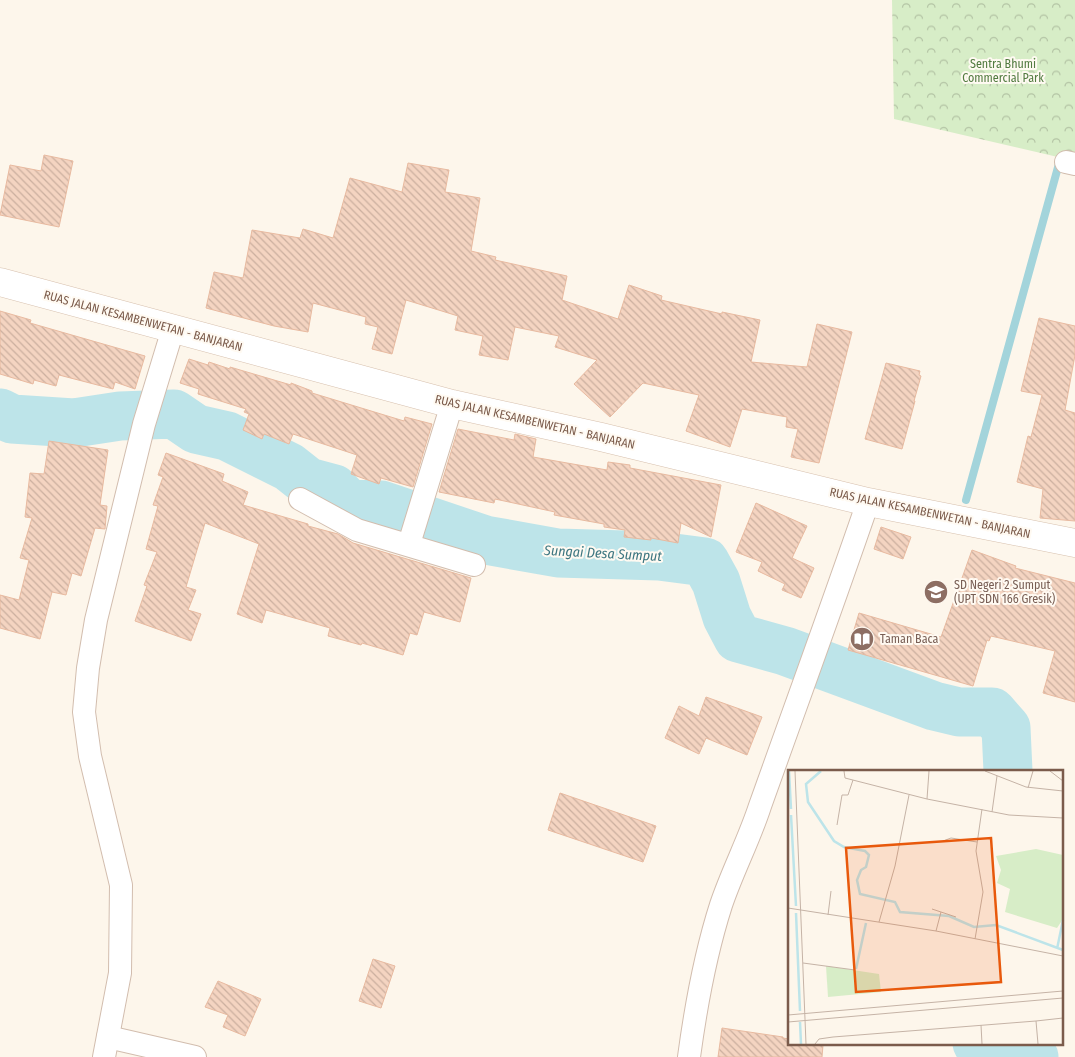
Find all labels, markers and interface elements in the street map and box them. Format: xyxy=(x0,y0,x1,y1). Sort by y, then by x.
park label: Sentra Bhumi Commercial Park xyxy=(962,57,1044,85)
street label: RUAS JALAN KESAMBENWETAN - BANJARAN xyxy=(42,288,244,354)
street label: RUAS JALAN KESAMBENWETAN - BANJARAN xyxy=(434,392,636,452)
street label: RUAS JALAN KESAMBENWETAN - BANJARAN xyxy=(828,485,1032,541)
water label: Sungai Desa Sumput xyxy=(543,542,663,565)
place label: SD Negeri 2 Sumput (UPT SDN 166 Gresik) xyxy=(954,578,1056,606)
school or university icon: SD Negeri 2 Sumput (UPT SDN 166 Gresik) xyxy=(923,579,949,605)
library icon: Taman Baca xyxy=(849,626,875,652)
place label: Taman Baca xyxy=(880,632,939,646)
inset map xyxy=(788,770,1062,1044)

